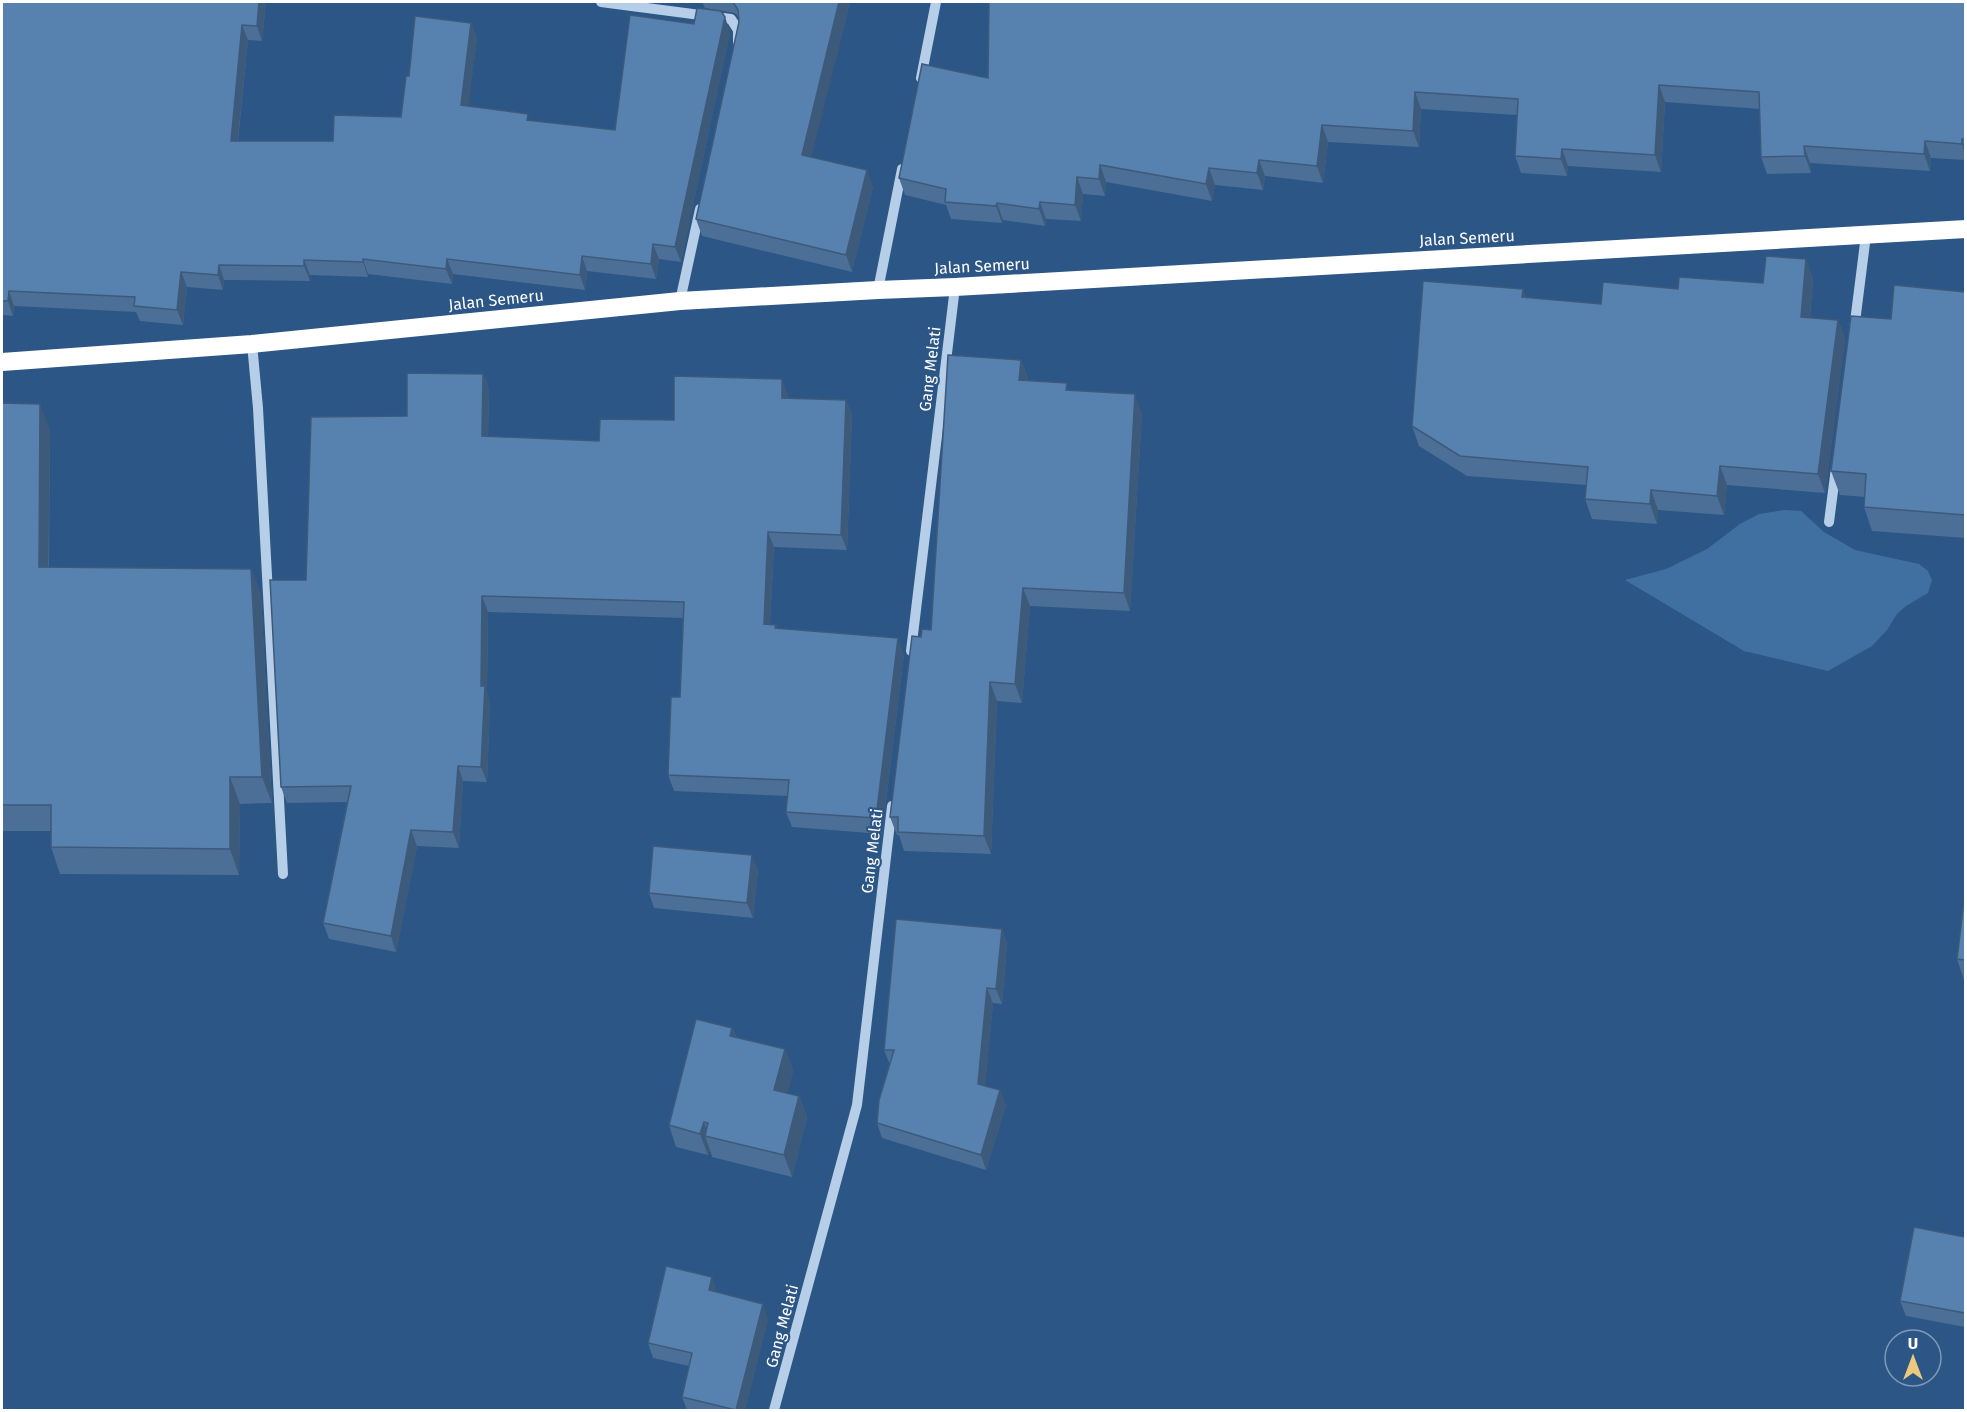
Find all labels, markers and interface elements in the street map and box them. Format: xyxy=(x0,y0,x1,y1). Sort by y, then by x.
street label: Jalan Semeru xyxy=(1419,226,1515,250)
street label: Jalan Semeru xyxy=(934,254,1030,278)
street label: Jalan Semeru xyxy=(447,286,545,314)
street label: Gang Melati xyxy=(915,325,945,413)
street label: Gang Melati xyxy=(857,807,887,895)
street label: Gang Melati xyxy=(762,1282,802,1370)
north arrow xyxy=(1883,1328,1943,1388)
text: U xyxy=(1908,1334,1918,1353)

